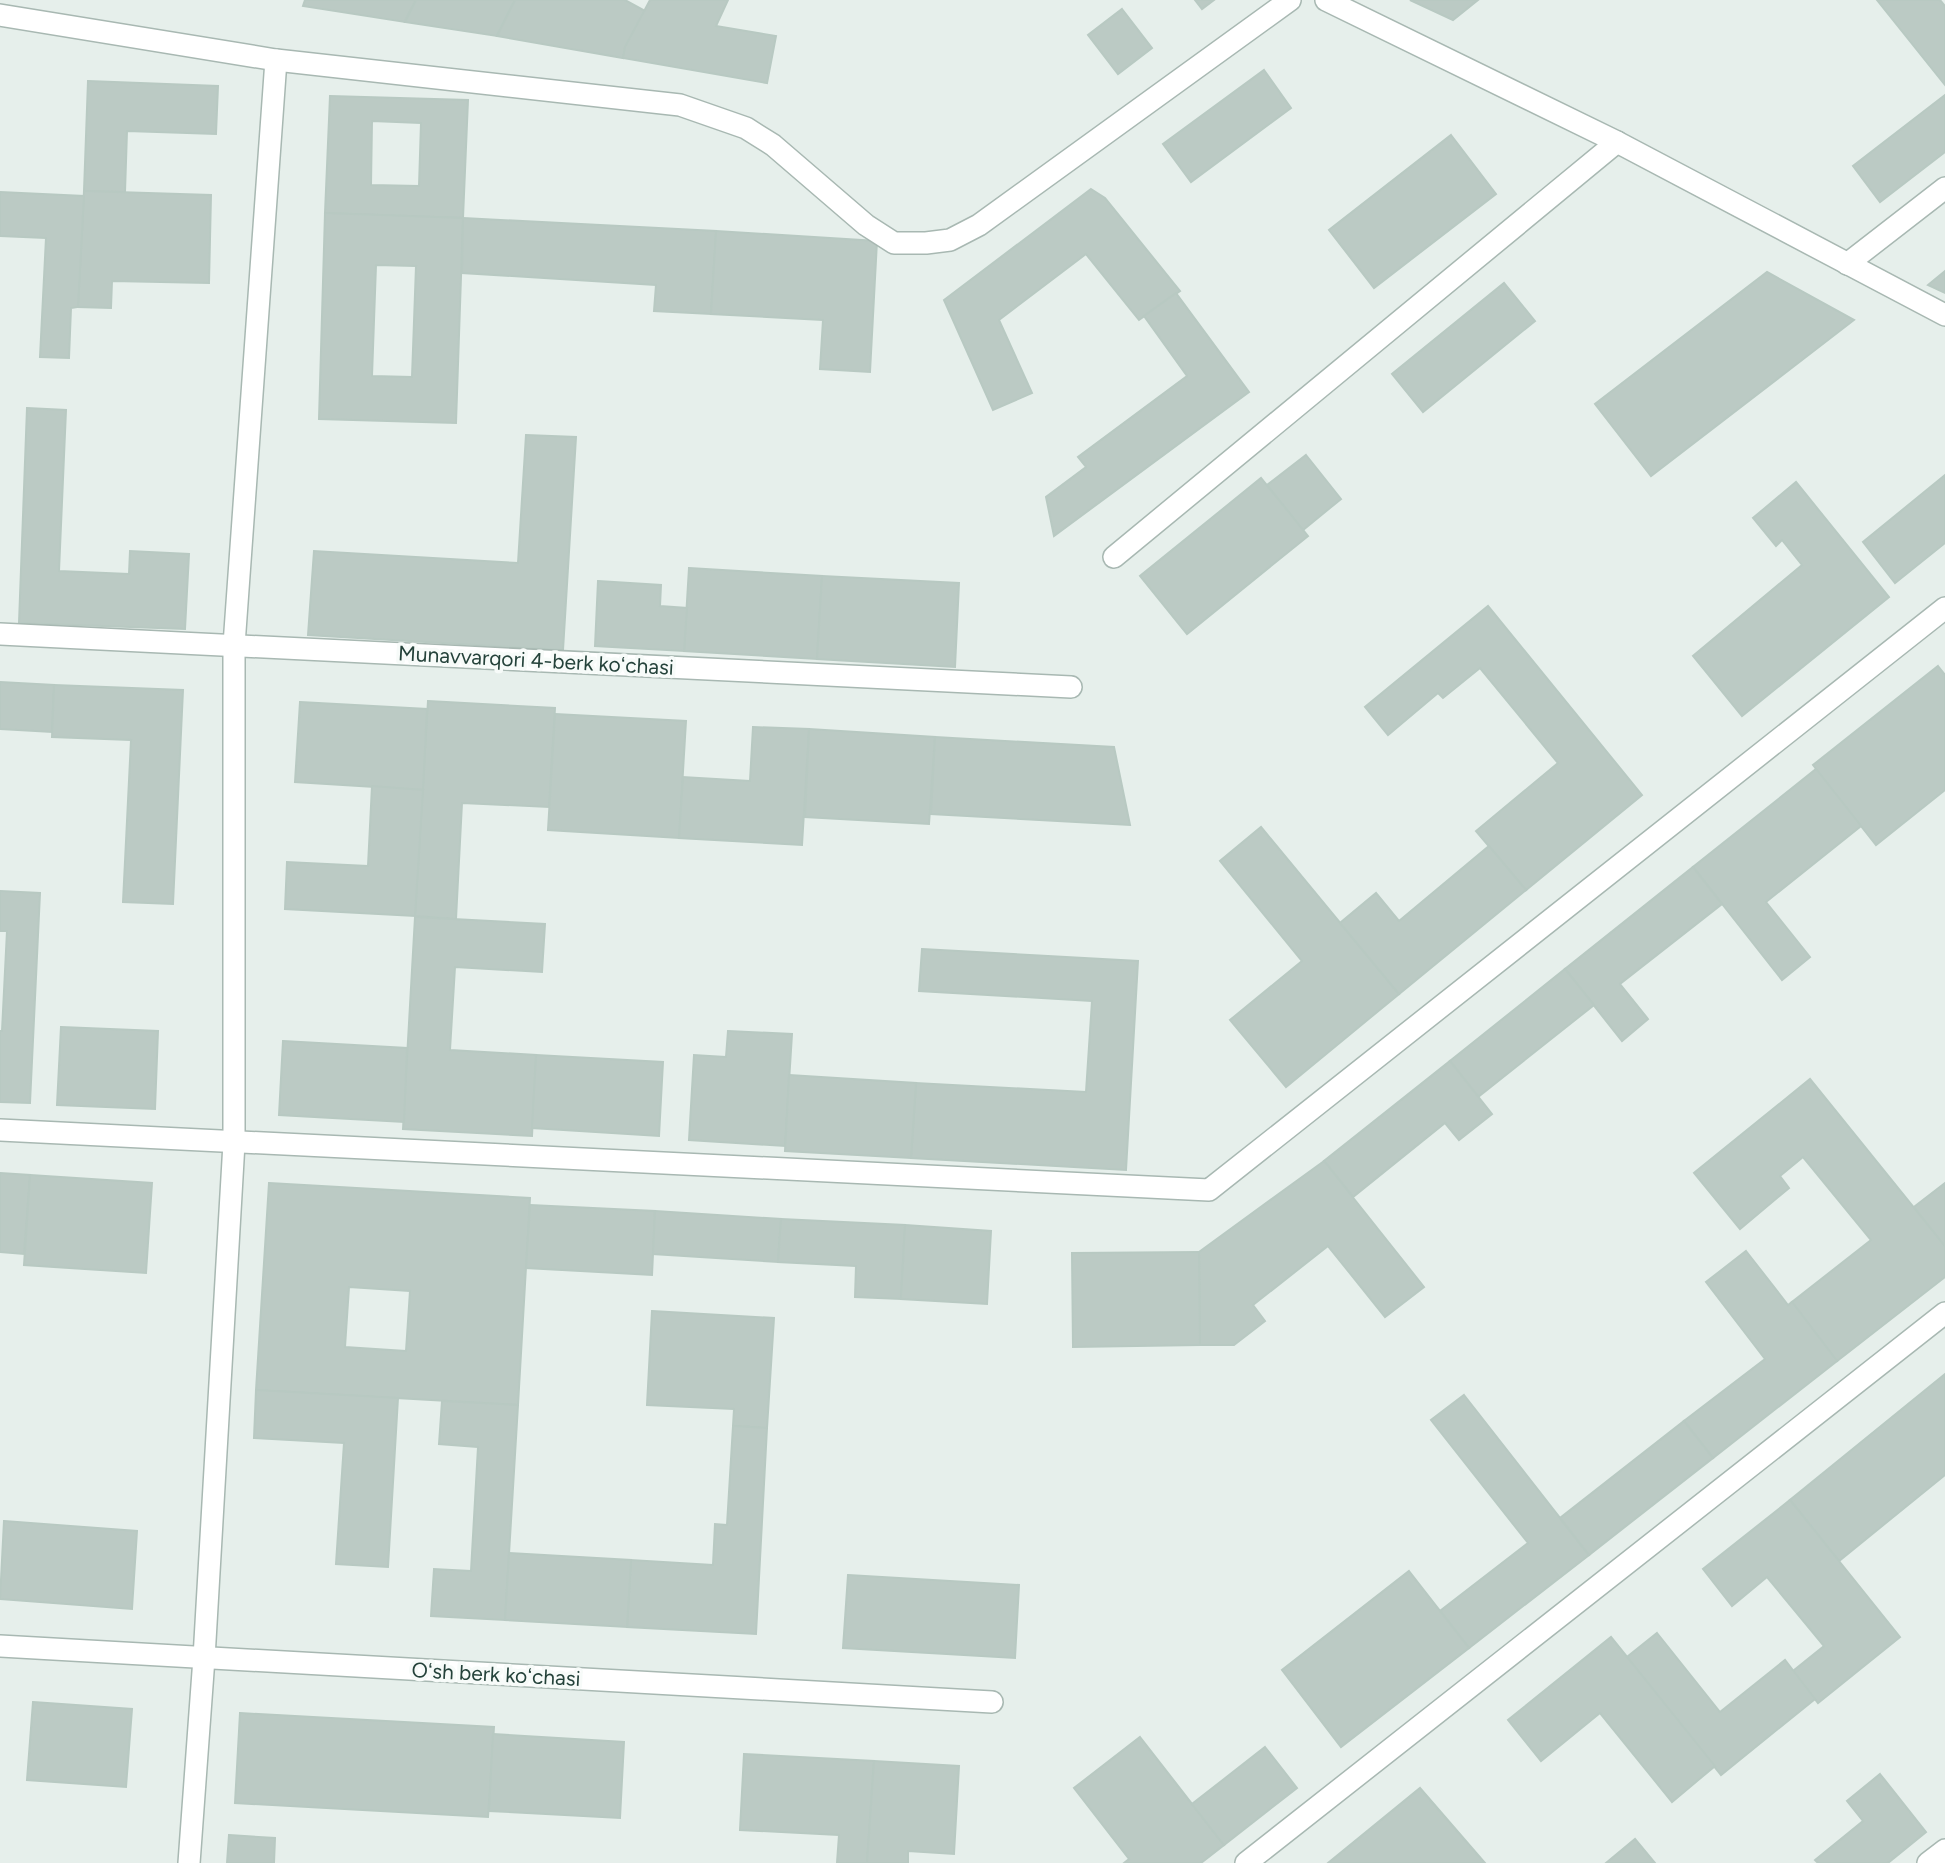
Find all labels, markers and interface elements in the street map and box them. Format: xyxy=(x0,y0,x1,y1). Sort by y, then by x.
street label: Munavvarqori 4-berk koʻchasi xyxy=(398,640,674,680)
street label: Oʻsh berk koʻchasi xyxy=(411,1657,581,1691)

